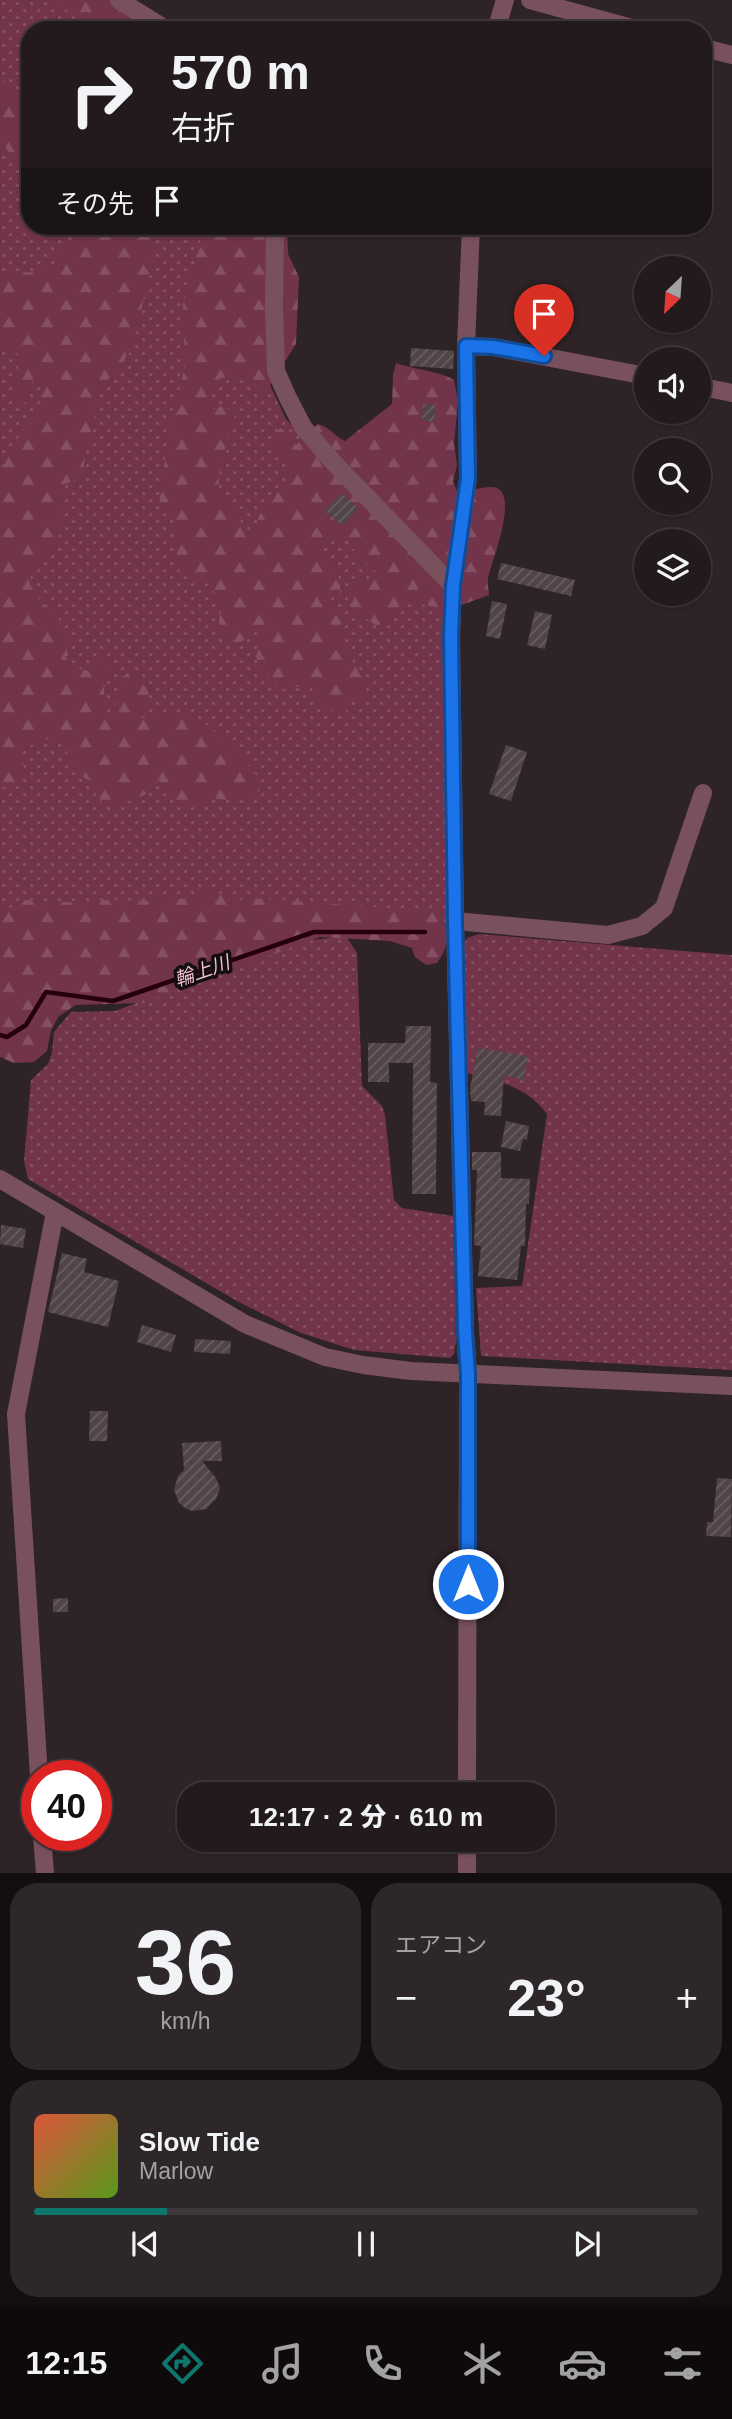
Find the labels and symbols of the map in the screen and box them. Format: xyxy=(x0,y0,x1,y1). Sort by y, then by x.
north arrow xyxy=(634,256,710,332)
pin xyxy=(514,284,574,356)
water label: 輪上川 xyxy=(172,951,234,990)
position arrow xyxy=(431,1547,505,1621)
speed limit sign: 40 xyxy=(21,1760,112,1851)

